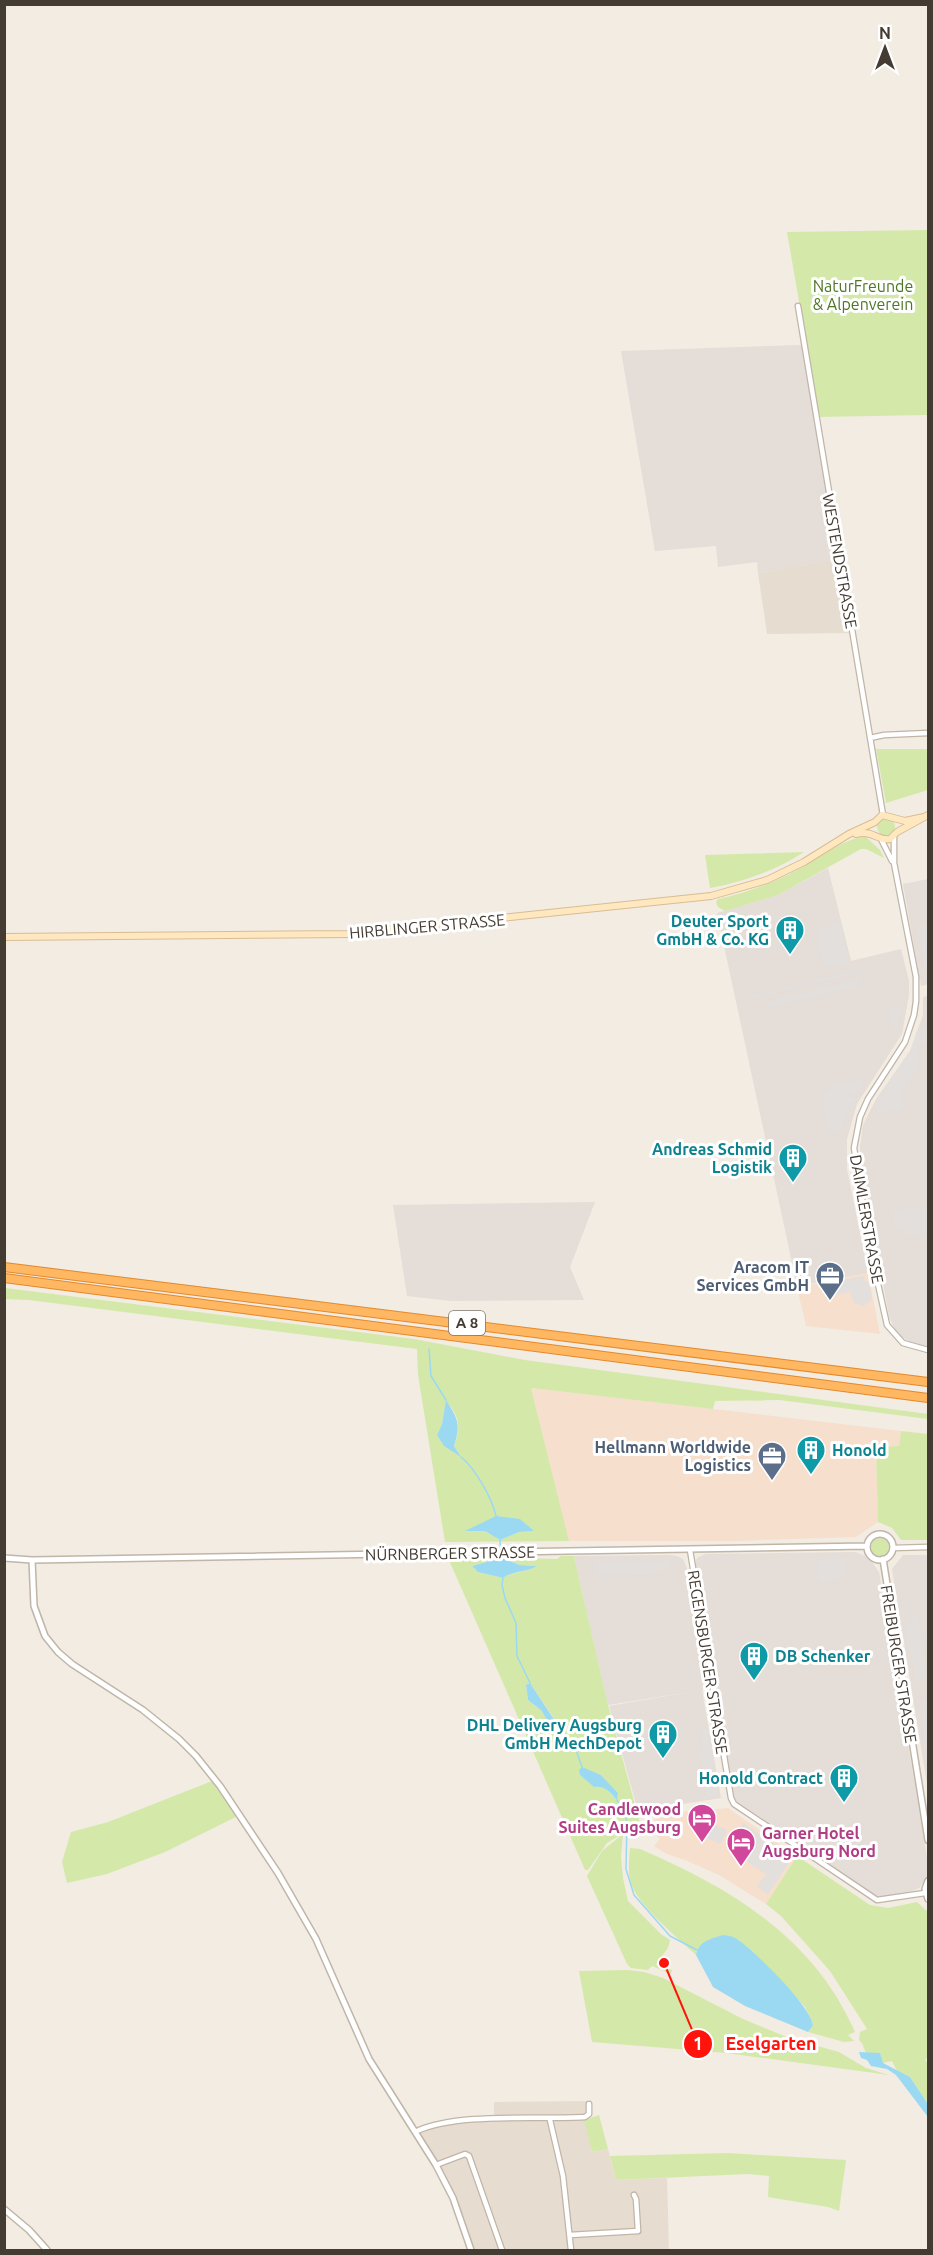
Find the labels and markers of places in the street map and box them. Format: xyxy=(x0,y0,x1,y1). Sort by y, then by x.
place label: Deuter Sport GmbH & Co. KG xyxy=(656,912,769,948)
building icon: Deuter Sport GmbH & Co. KG xyxy=(774,914,806,956)
place label: Andreas Schmid Logistik xyxy=(652,1140,772,1176)
building icon: Andreas Schmid Logistik xyxy=(777,1142,809,1184)
place label: Aracom IT Services GmbH xyxy=(696,1258,809,1294)
office icon: Aracom IT Services GmbH xyxy=(814,1260,846,1302)
building icon: Honold xyxy=(795,1434,827,1476)
place label: Hellmann Worldwide Logistics xyxy=(594,1438,751,1474)
office icon: Hellmann Worldwide Logistics xyxy=(756,1440,788,1482)
place label: Honold xyxy=(832,1441,887,1459)
building icon: DB Schenker xyxy=(738,1640,770,1682)
place label: DB Schenker xyxy=(775,1647,871,1665)
place label: DHL Delivery Augsburg GmbH MechDepot xyxy=(467,1716,642,1752)
building icon: DHL Delivery Augsburg GmbH MechDepot xyxy=(647,1718,679,1760)
building icon: Honold Contract xyxy=(828,1762,860,1804)
place label: Honold Contract xyxy=(699,1769,823,1787)
place label: Candlewood Suites Augsburg xyxy=(558,1800,681,1836)
hotel icon: Candlewood Suites Augsburg xyxy=(686,1802,718,1844)
place label: Garner Hotel Augsburg Nord xyxy=(762,1824,876,1860)
hotel icon: Garner Hotel Augsburg Nord xyxy=(725,1826,757,1868)
callout: Eselgarten xyxy=(683,2026,828,2062)

